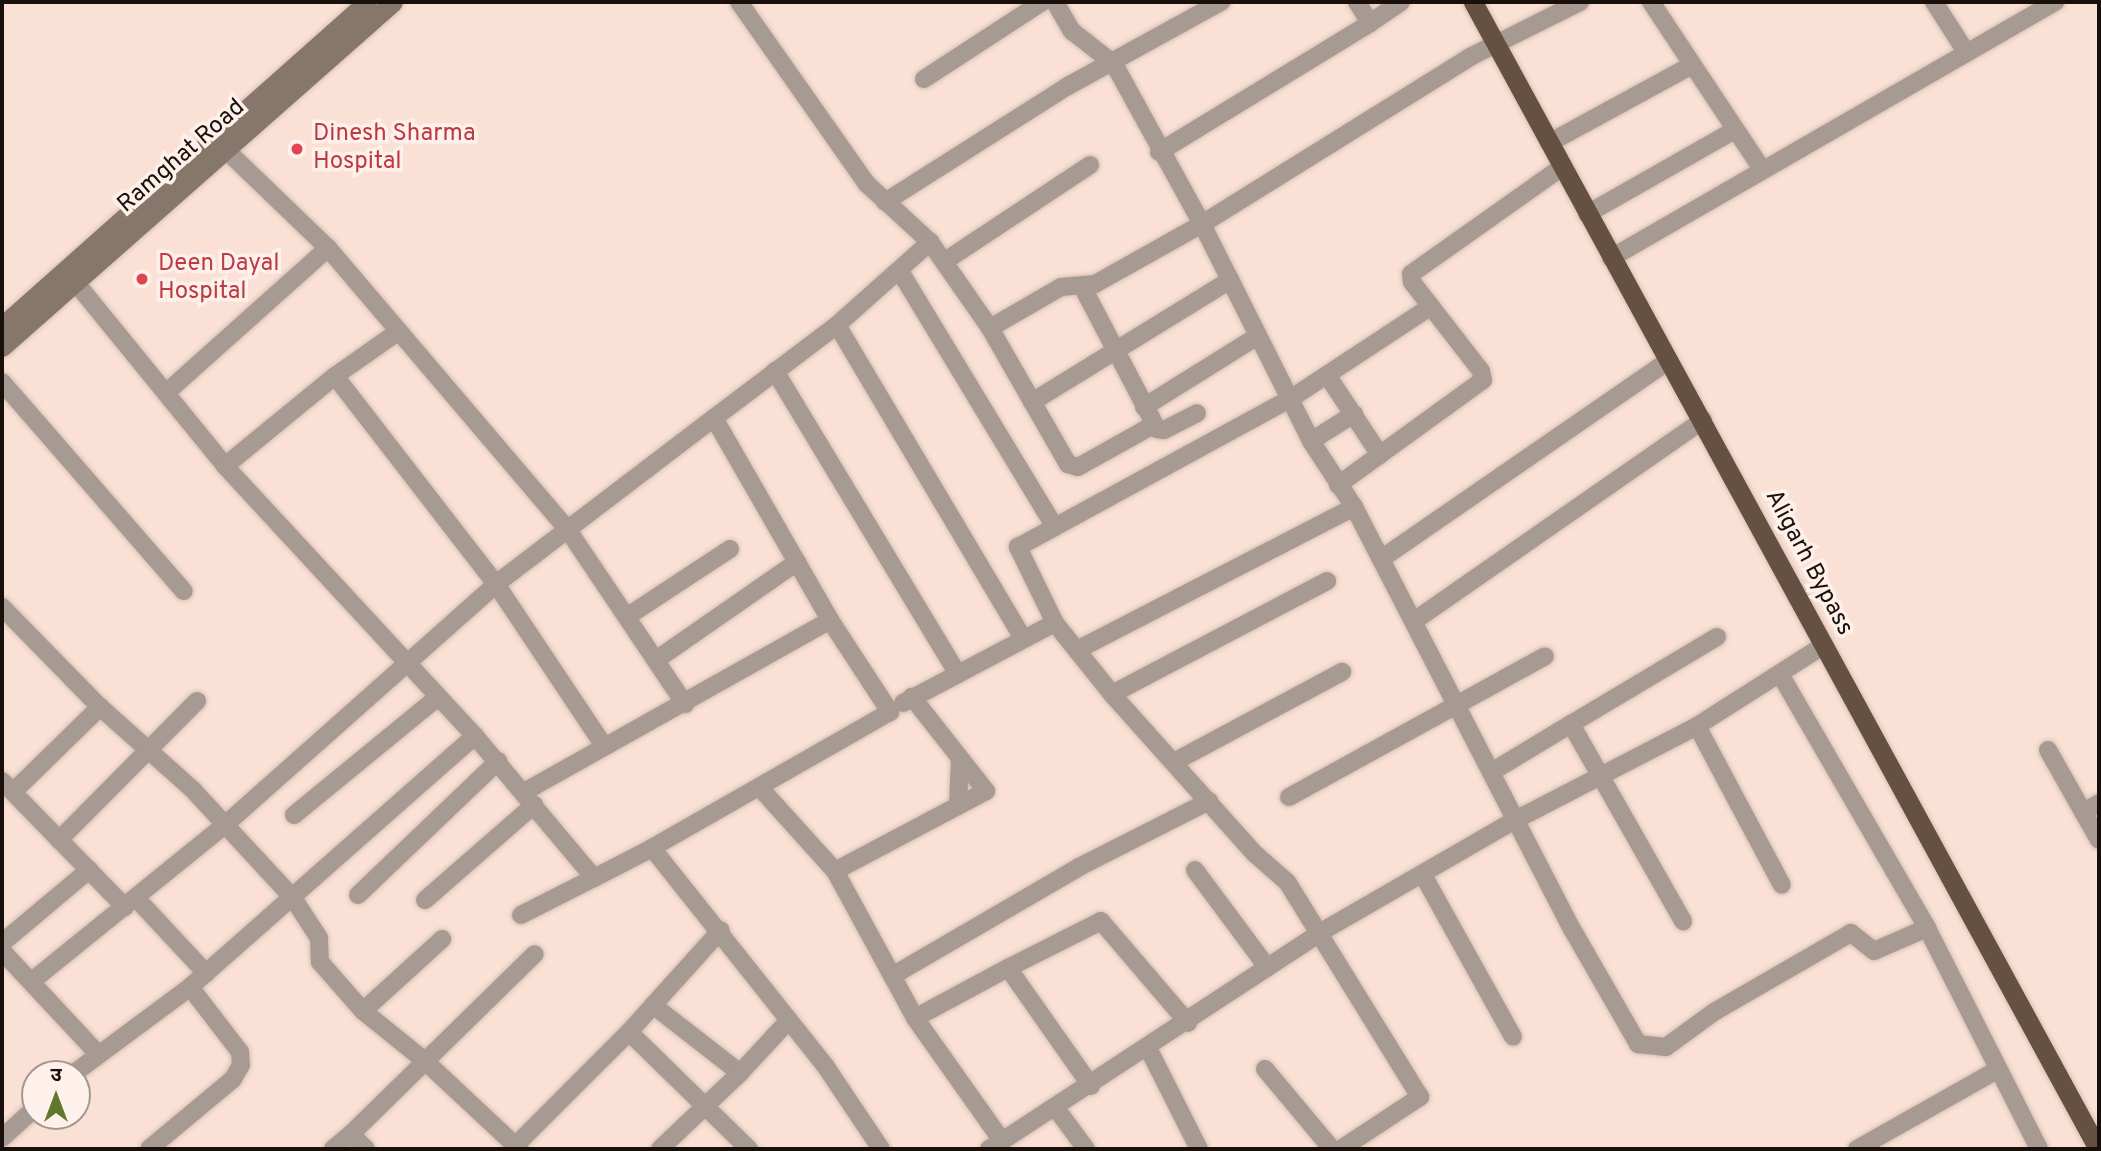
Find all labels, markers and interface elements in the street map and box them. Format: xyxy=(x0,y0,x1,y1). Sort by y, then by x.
street label: Ramghat Road xyxy=(113,94,251,220)
place label: Dinesh Sharma Hospital xyxy=(313,121,476,177)
marker: Dinesh Sharma Hospital xyxy=(287,139,307,159)
place label: Deen Dayal Hospital xyxy=(158,251,279,307)
marker: Deen Dayal Hospital xyxy=(132,269,152,289)
street label: Aligarh Bypass xyxy=(1758,485,1858,641)
north arrow xyxy=(21,1060,91,1130)
text: उ xyxy=(50,1064,62,1088)

